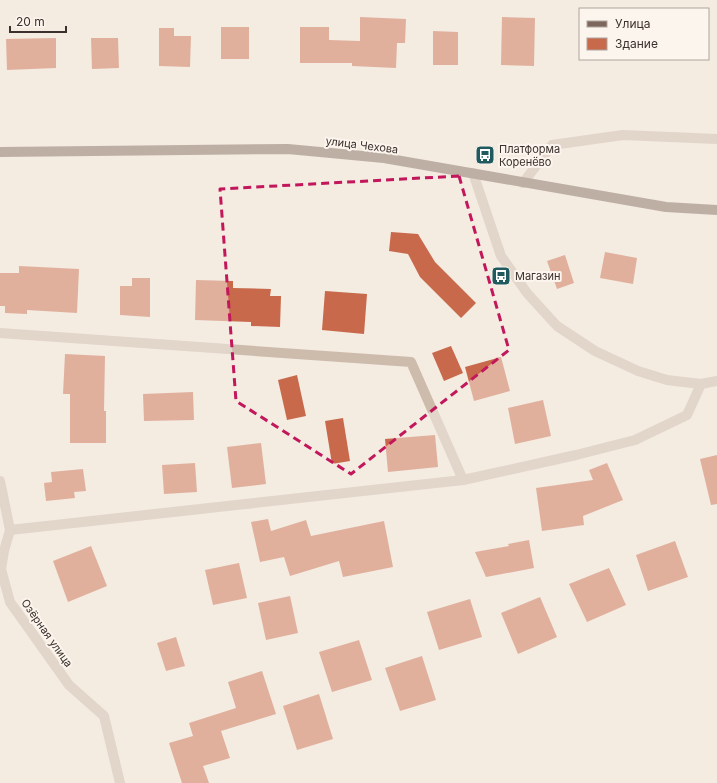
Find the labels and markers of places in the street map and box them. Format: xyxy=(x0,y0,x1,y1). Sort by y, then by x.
place label: Платформа Коренёво xyxy=(499,142,560,169)
bus stop icon: Платформа Коренёво xyxy=(474,144,496,166)
bus stop icon: Магазин xyxy=(490,265,512,287)
place label: Магазин xyxy=(515,269,561,283)

